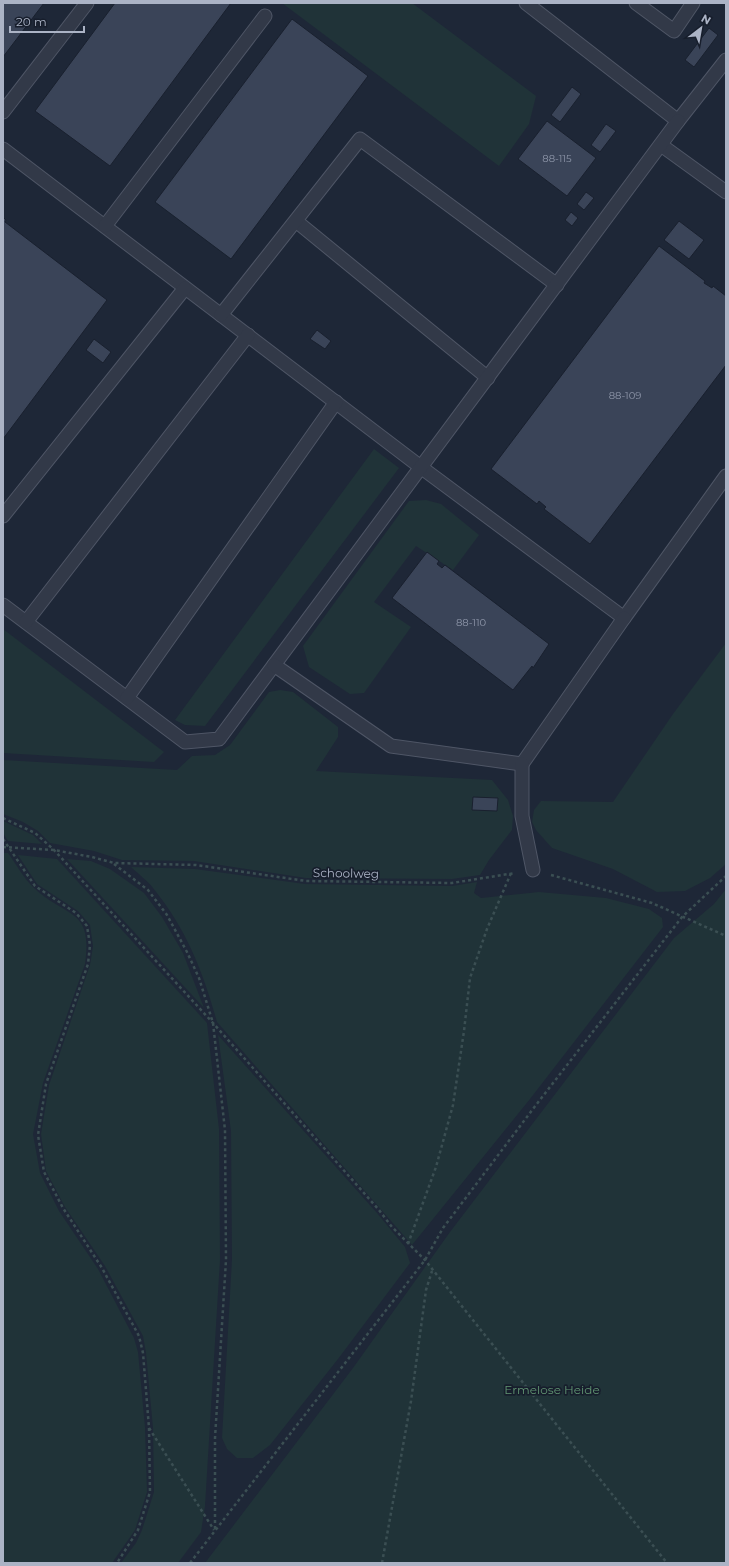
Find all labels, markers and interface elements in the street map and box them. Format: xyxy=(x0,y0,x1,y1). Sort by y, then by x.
scale bar xyxy=(10,8,84,34)
north arrow xyxy=(681,8,721,48)
text: N xyxy=(699,11,714,28)
text: 20 m xyxy=(16,14,47,29)
house number: 88-115 xyxy=(542,152,572,165)
house number: 88-109 xyxy=(609,389,641,402)
house number: 88-110 xyxy=(456,616,487,629)
street label: Schoolweg xyxy=(313,865,379,881)
park label: Ermelose Heide xyxy=(504,1382,600,1397)

